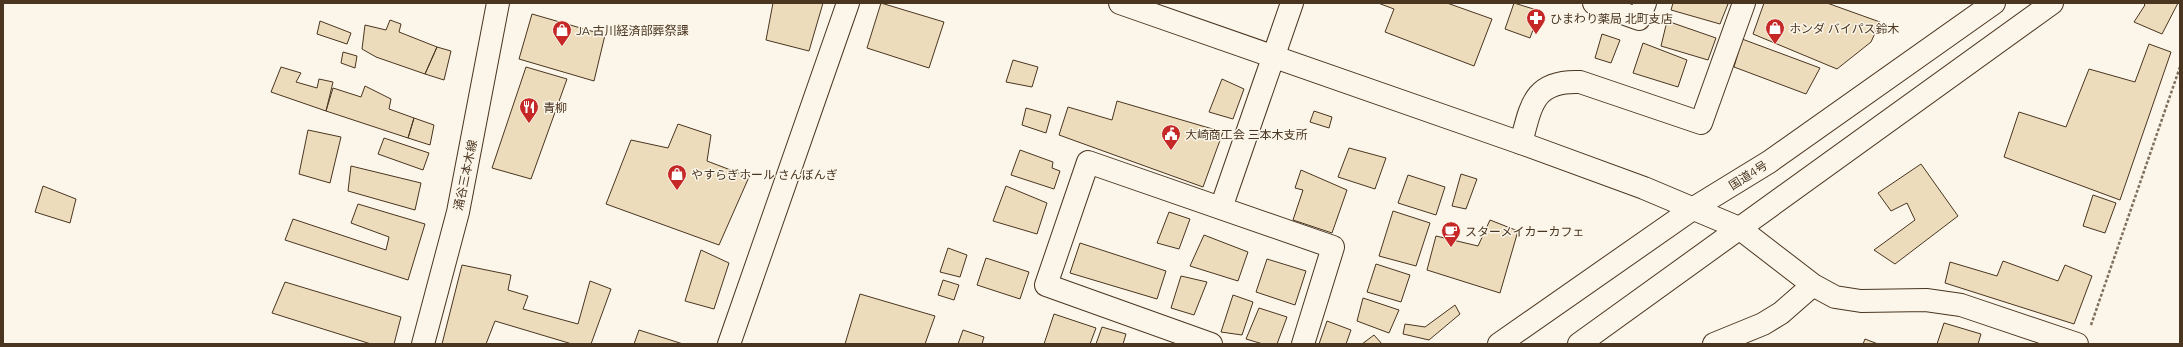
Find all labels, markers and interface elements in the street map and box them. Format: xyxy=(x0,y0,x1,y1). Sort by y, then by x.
pharmacy icon: ひまわり薬局 北町支店 xyxy=(1525,7,1547,35)
place label: ひまわり薬局 北町支店 xyxy=(1550,12,1673,25)
shop icon: ホンダ バイパス鈴木 xyxy=(1764,17,1786,45)
shop icon: JA 古川経済部葬祭課 xyxy=(551,19,573,47)
place label: ホンダ バイパス鈴木 xyxy=(1789,22,1900,35)
place label: JA 古川経済部葬祭課 xyxy=(576,24,688,37)
restaurant icon: 青柳 xyxy=(518,96,540,124)
place label: 青柳 xyxy=(543,101,567,114)
public building icon: 大崎商工会 三本木支所 xyxy=(1160,123,1182,151)
place label: 大崎商工会 三本木支所 xyxy=(1185,128,1308,141)
street label: 涌谷三本木線 xyxy=(451,138,479,212)
street label: 国道4号 xyxy=(1726,158,1770,192)
shop icon: やすらぎホール さんぼんぎ xyxy=(666,163,688,191)
place label: やすらぎホール さんぼんぎ xyxy=(691,168,838,181)
cafe icon: スターメイカーカフェ xyxy=(1440,220,1462,248)
place label: スターメイカーカフェ xyxy=(1465,225,1585,238)

